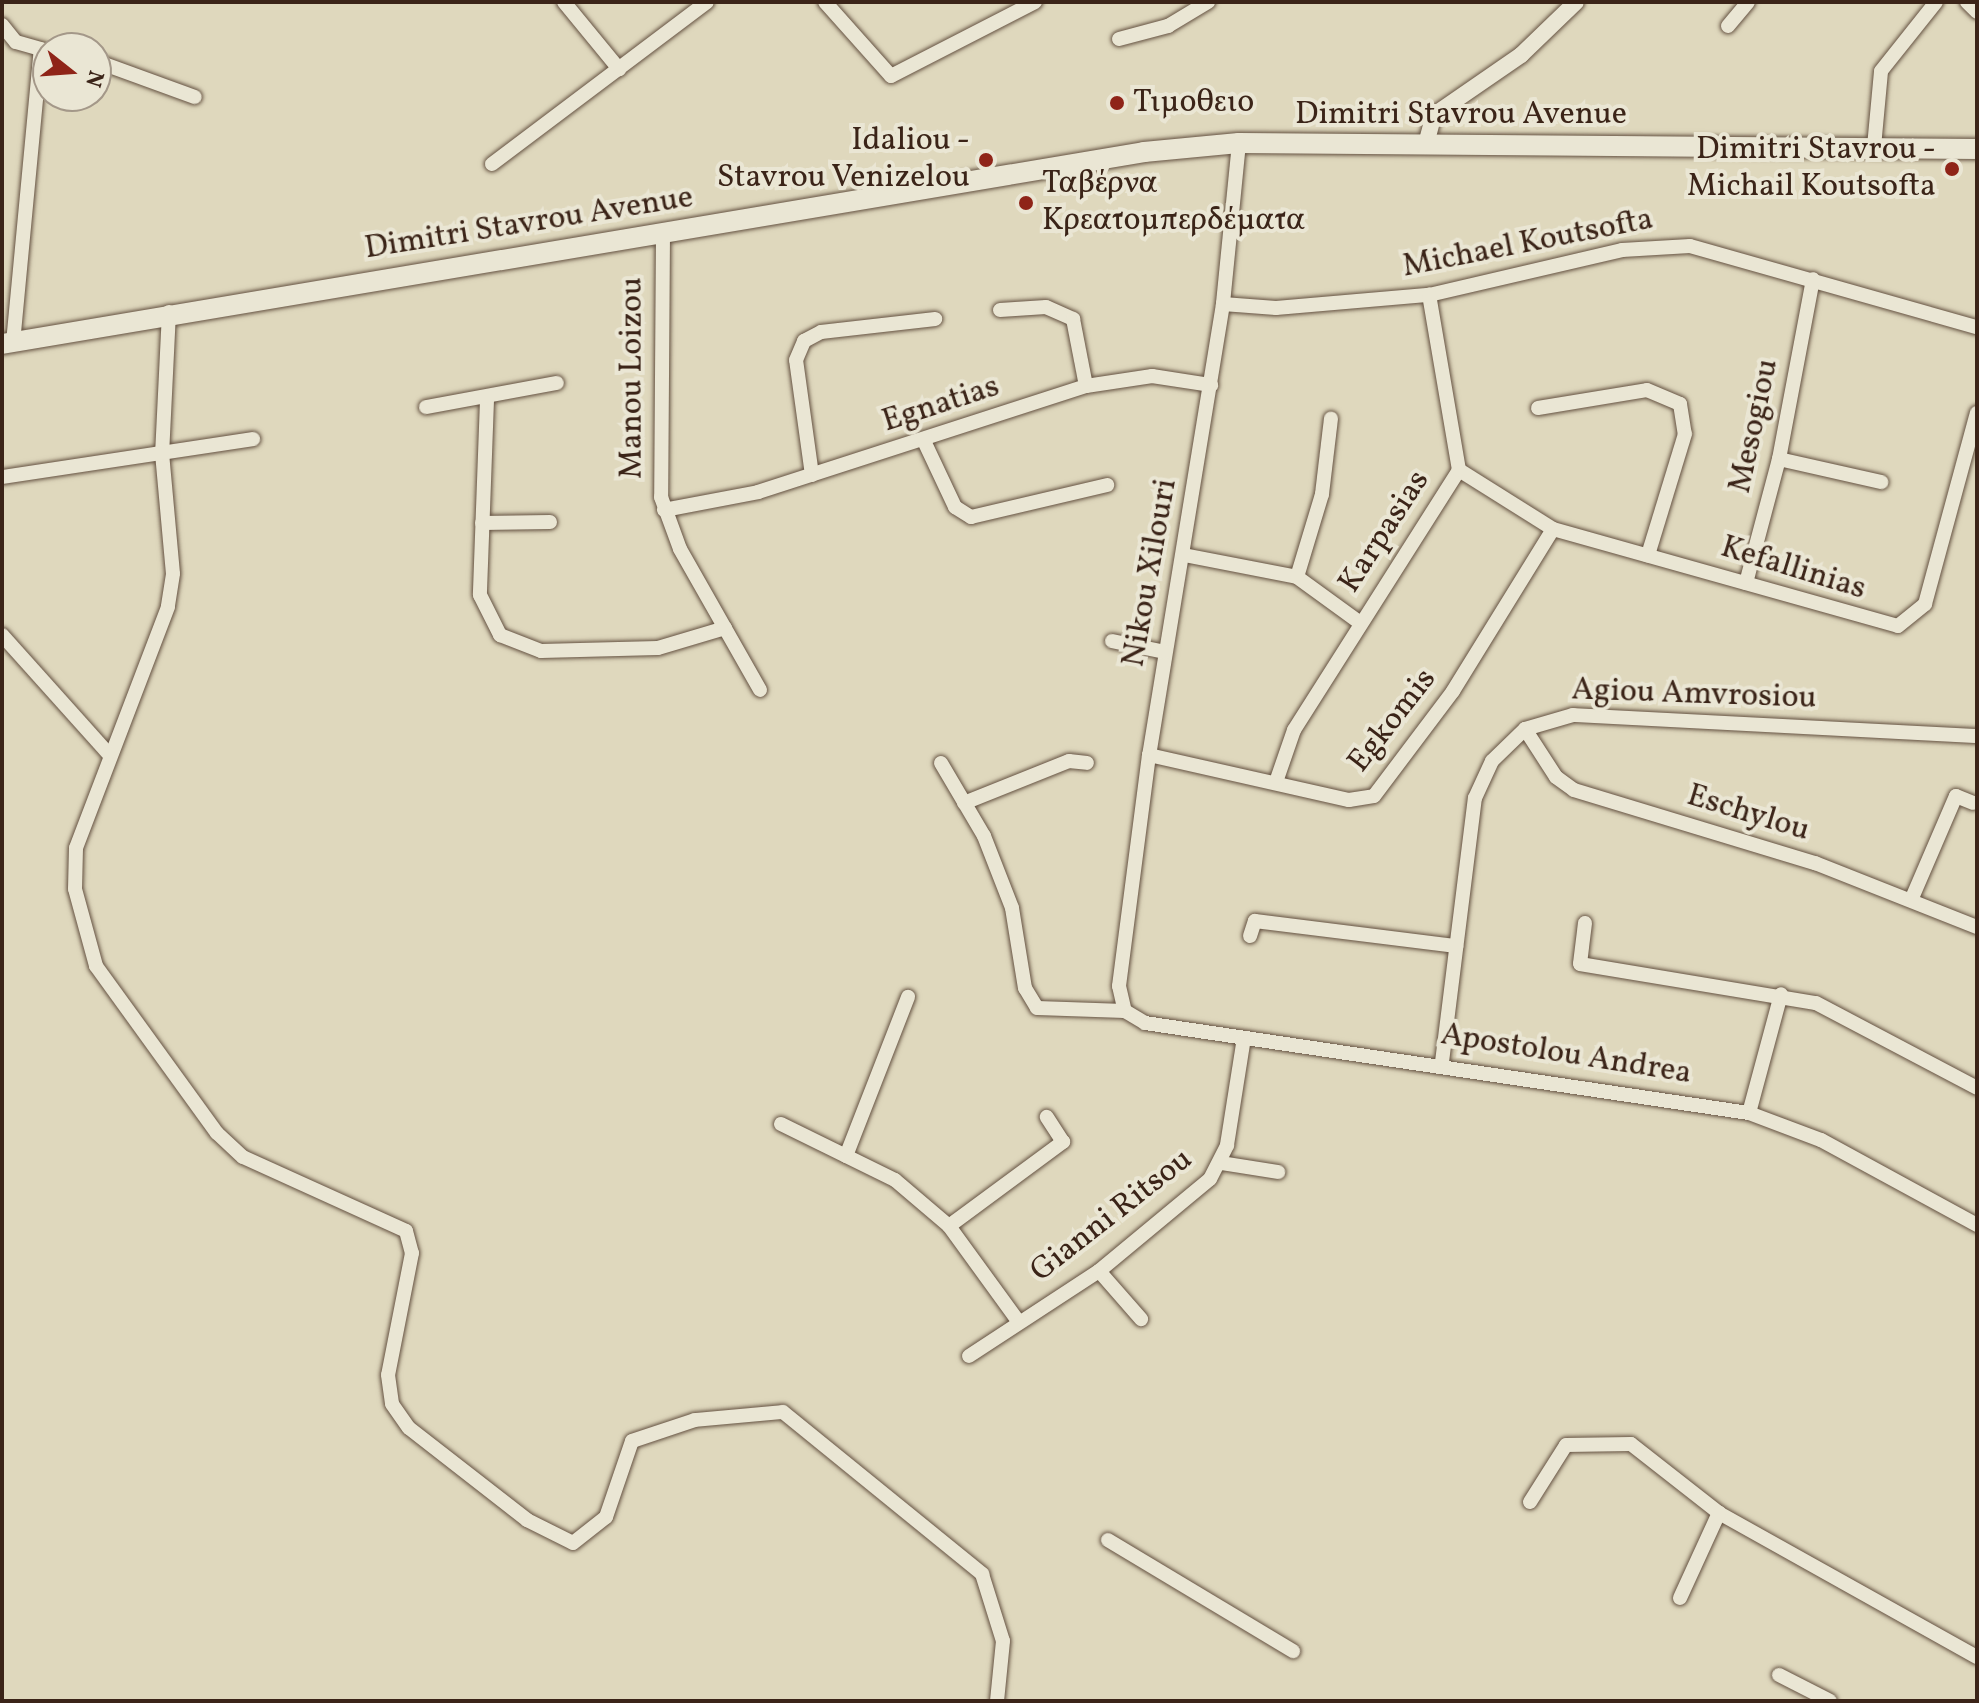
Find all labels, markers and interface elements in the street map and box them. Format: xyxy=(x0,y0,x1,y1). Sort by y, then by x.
north arrow xyxy=(32,32,112,112)
text: N xyxy=(76,66,111,91)
place label: Τιμοθειο xyxy=(1133,84,1254,122)
marker: Τιμοθειο xyxy=(1108,94,1126,112)
street label: Dimitri Stavrou Avenue xyxy=(1295,96,1627,134)
place label: Idaliou - Stavrou Venizelou xyxy=(716,123,970,198)
place label: Dimitri Stavrou - Michail Koutsofta xyxy=(1687,132,1936,207)
marker: Idaliou - Stavrou Venizelou xyxy=(977,151,995,169)
marker: Dimitri Stavrou - Michail Koutsofta xyxy=(1943,160,1961,178)
place label: Ταβέρνα Κρεατομπερδέματα xyxy=(1042,166,1305,241)
street label: Dimitri Stavrou Avenue xyxy=(362,179,696,269)
marker: Ταβέρνα Κρεατομπερδέματα xyxy=(1017,194,1035,212)
street label: Michael Koutsofta xyxy=(1399,201,1657,287)
street label: Manou Loizou xyxy=(614,277,652,479)
street label: Mesogiou xyxy=(1722,355,1788,497)
street label: Egnatias xyxy=(878,368,1004,442)
street label: Karpasias xyxy=(1331,464,1439,600)
street label: Nikou Xilouri xyxy=(1116,476,1186,670)
street label: Kefallinias xyxy=(1716,529,1870,609)
street label: Egkomis xyxy=(1341,661,1445,781)
street label: Agiou Amvrosiou xyxy=(1571,672,1817,718)
street label: Eschylou xyxy=(1682,777,1814,851)
street label: Apostolou Andrea xyxy=(1438,1016,1694,1094)
street label: Gianni Ritsou xyxy=(1023,1141,1201,1291)

